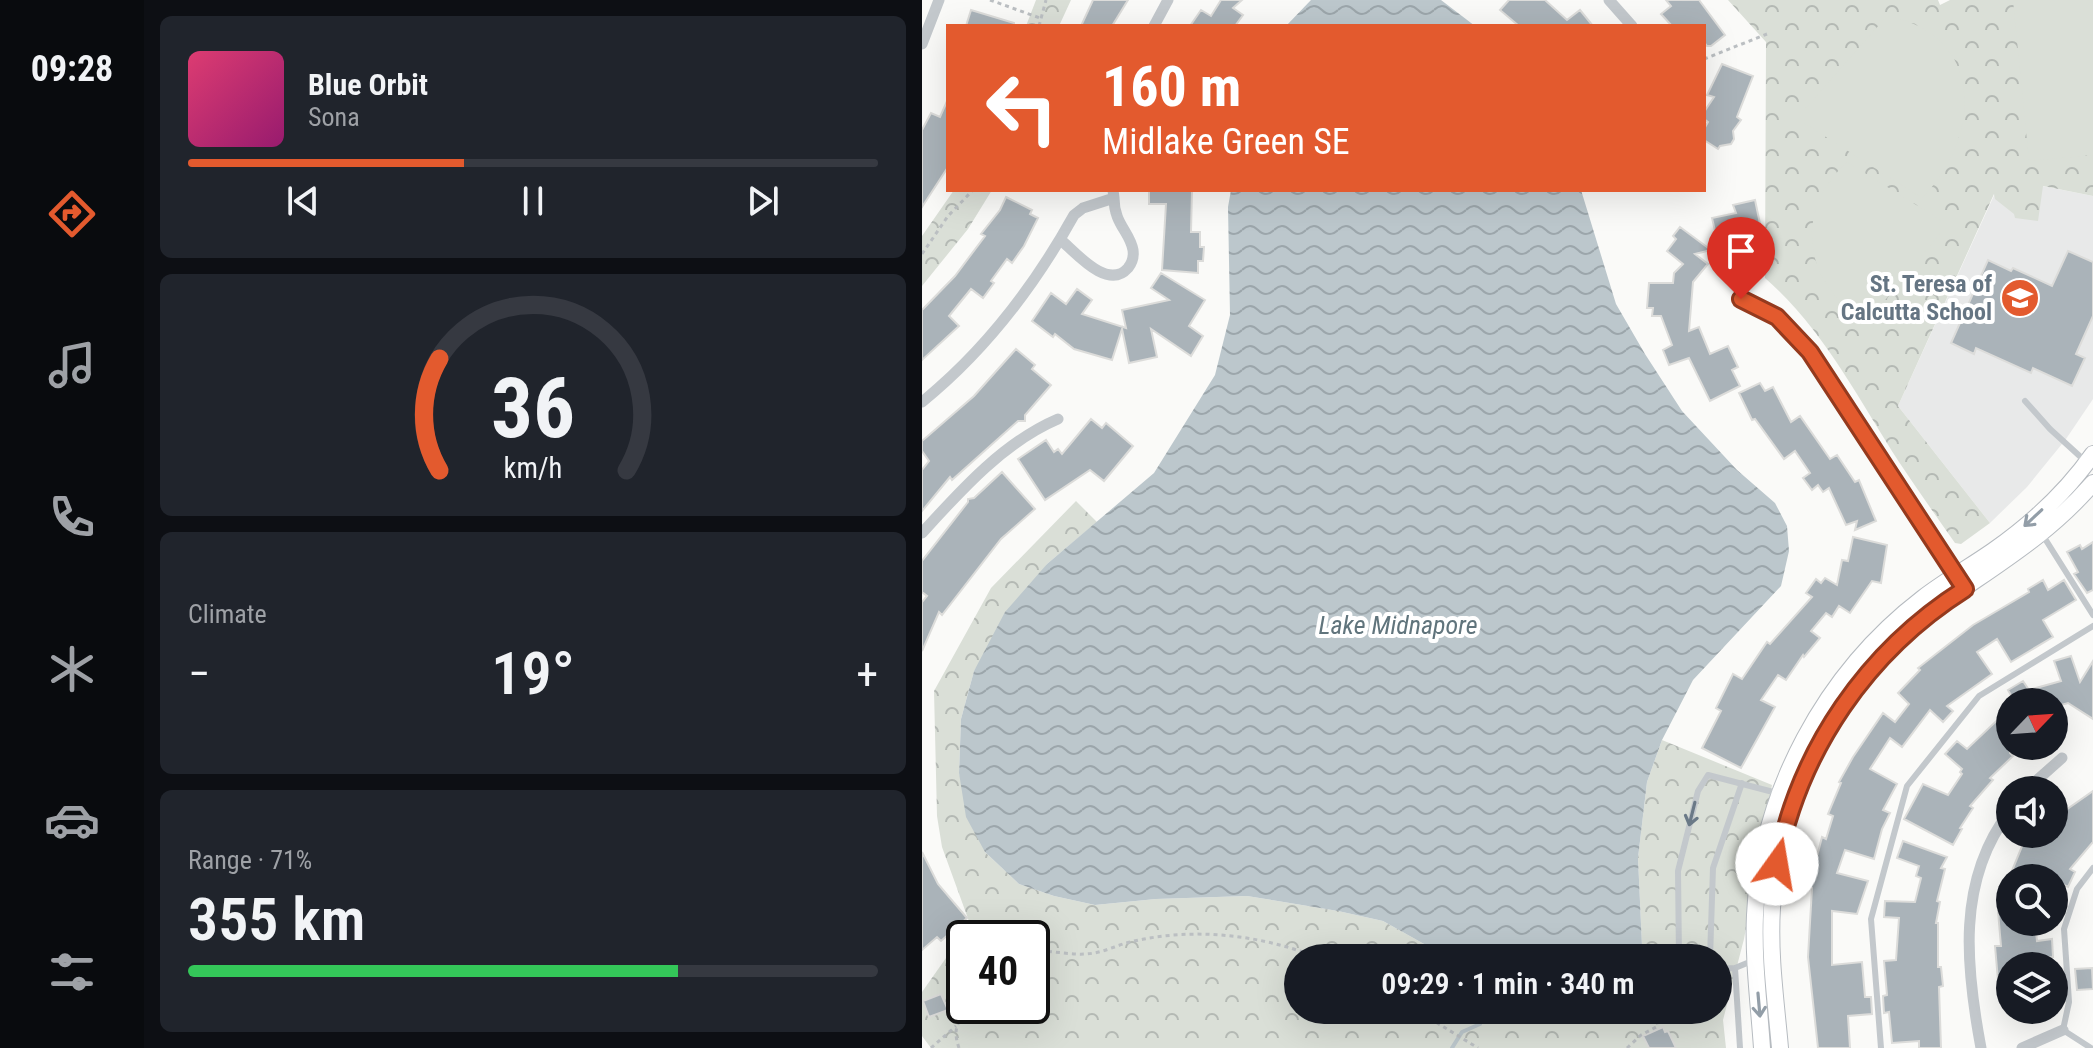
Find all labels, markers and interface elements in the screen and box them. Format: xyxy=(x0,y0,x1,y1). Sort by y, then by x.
text: 09:28 xyxy=(31,48,113,90)
text: 160 m xyxy=(1102,54,1241,120)
icon: left xyxy=(970,56,1074,160)
text: Blue Orbit xyxy=(308,67,428,102)
text: Sona xyxy=(308,102,360,132)
text: Midlake Green SE xyxy=(1102,121,1350,163)
icon: previous xyxy=(281,179,325,223)
icon: pause xyxy=(511,179,555,223)
icon: next xyxy=(741,179,785,223)
icon: directions xyxy=(44,186,100,242)
pin xyxy=(1707,217,1775,299)
icon: arrive xyxy=(1719,229,1763,273)
place label: St. Teresa of Calcutta School xyxy=(1841,270,1992,326)
school or university icon: St. Teresa of Calcutta School xyxy=(1999,277,2041,319)
icon: music xyxy=(44,337,100,393)
text: 36 xyxy=(491,360,575,457)
text: km/h xyxy=(504,451,562,485)
icon: phone xyxy=(44,489,100,545)
one-way arrow xyxy=(2023,508,2043,526)
text: Climate xyxy=(188,599,267,629)
water label: Lake Midnapore xyxy=(1319,610,1477,640)
text: 19° xyxy=(491,638,575,709)
icon: climate xyxy=(44,641,100,697)
text: − xyxy=(188,648,210,700)
text: + xyxy=(856,648,878,700)
north arrow xyxy=(1996,688,2068,760)
map controls xyxy=(1996,688,2068,1024)
button: sound xyxy=(1996,776,2068,848)
icon: car xyxy=(44,792,100,848)
one-way arrow xyxy=(1684,801,1699,827)
position arrow xyxy=(1735,822,1819,906)
text: Range · 71% xyxy=(188,845,312,875)
button: search xyxy=(1996,864,2068,936)
text: 355 km xyxy=(188,884,365,955)
speed limit sign: 40 xyxy=(946,920,1050,1024)
icon: filters xyxy=(44,944,100,1000)
button: layers xyxy=(1996,952,2068,1024)
text: 09:29 · 1 min · 340 m xyxy=(1381,966,1635,1001)
one-way arrow xyxy=(1752,991,1767,1018)

